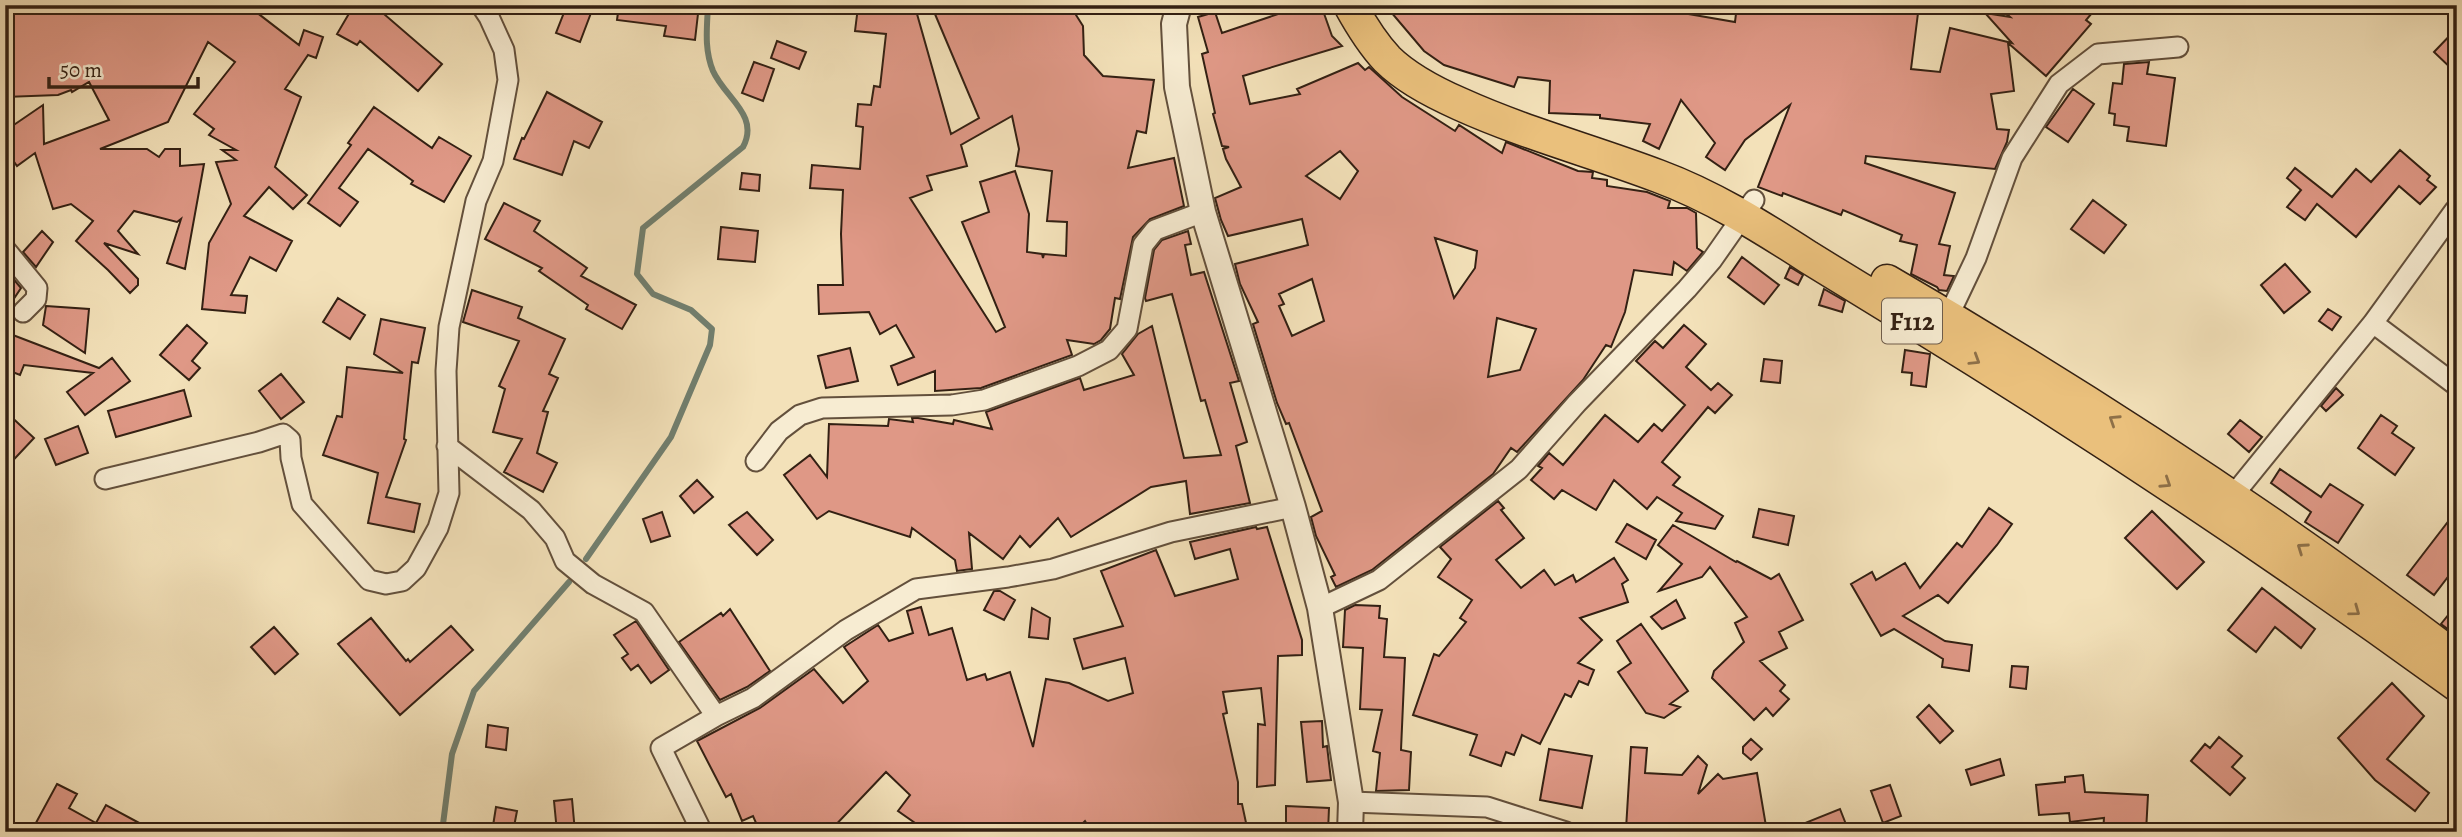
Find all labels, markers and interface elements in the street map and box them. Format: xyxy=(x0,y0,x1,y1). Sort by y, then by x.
scale bar xyxy=(49,46,198,90)
text: 50 m xyxy=(60,56,102,84)
road number: F112 xyxy=(1882,298,1942,344)
one-way arrow xyxy=(1967,351,1980,364)
one-way arrow xyxy=(2108,415,2121,428)
one-way arrow xyxy=(2159,474,2172,487)
one-way arrow xyxy=(2297,544,2310,556)
one-way arrow xyxy=(2347,603,2360,615)

